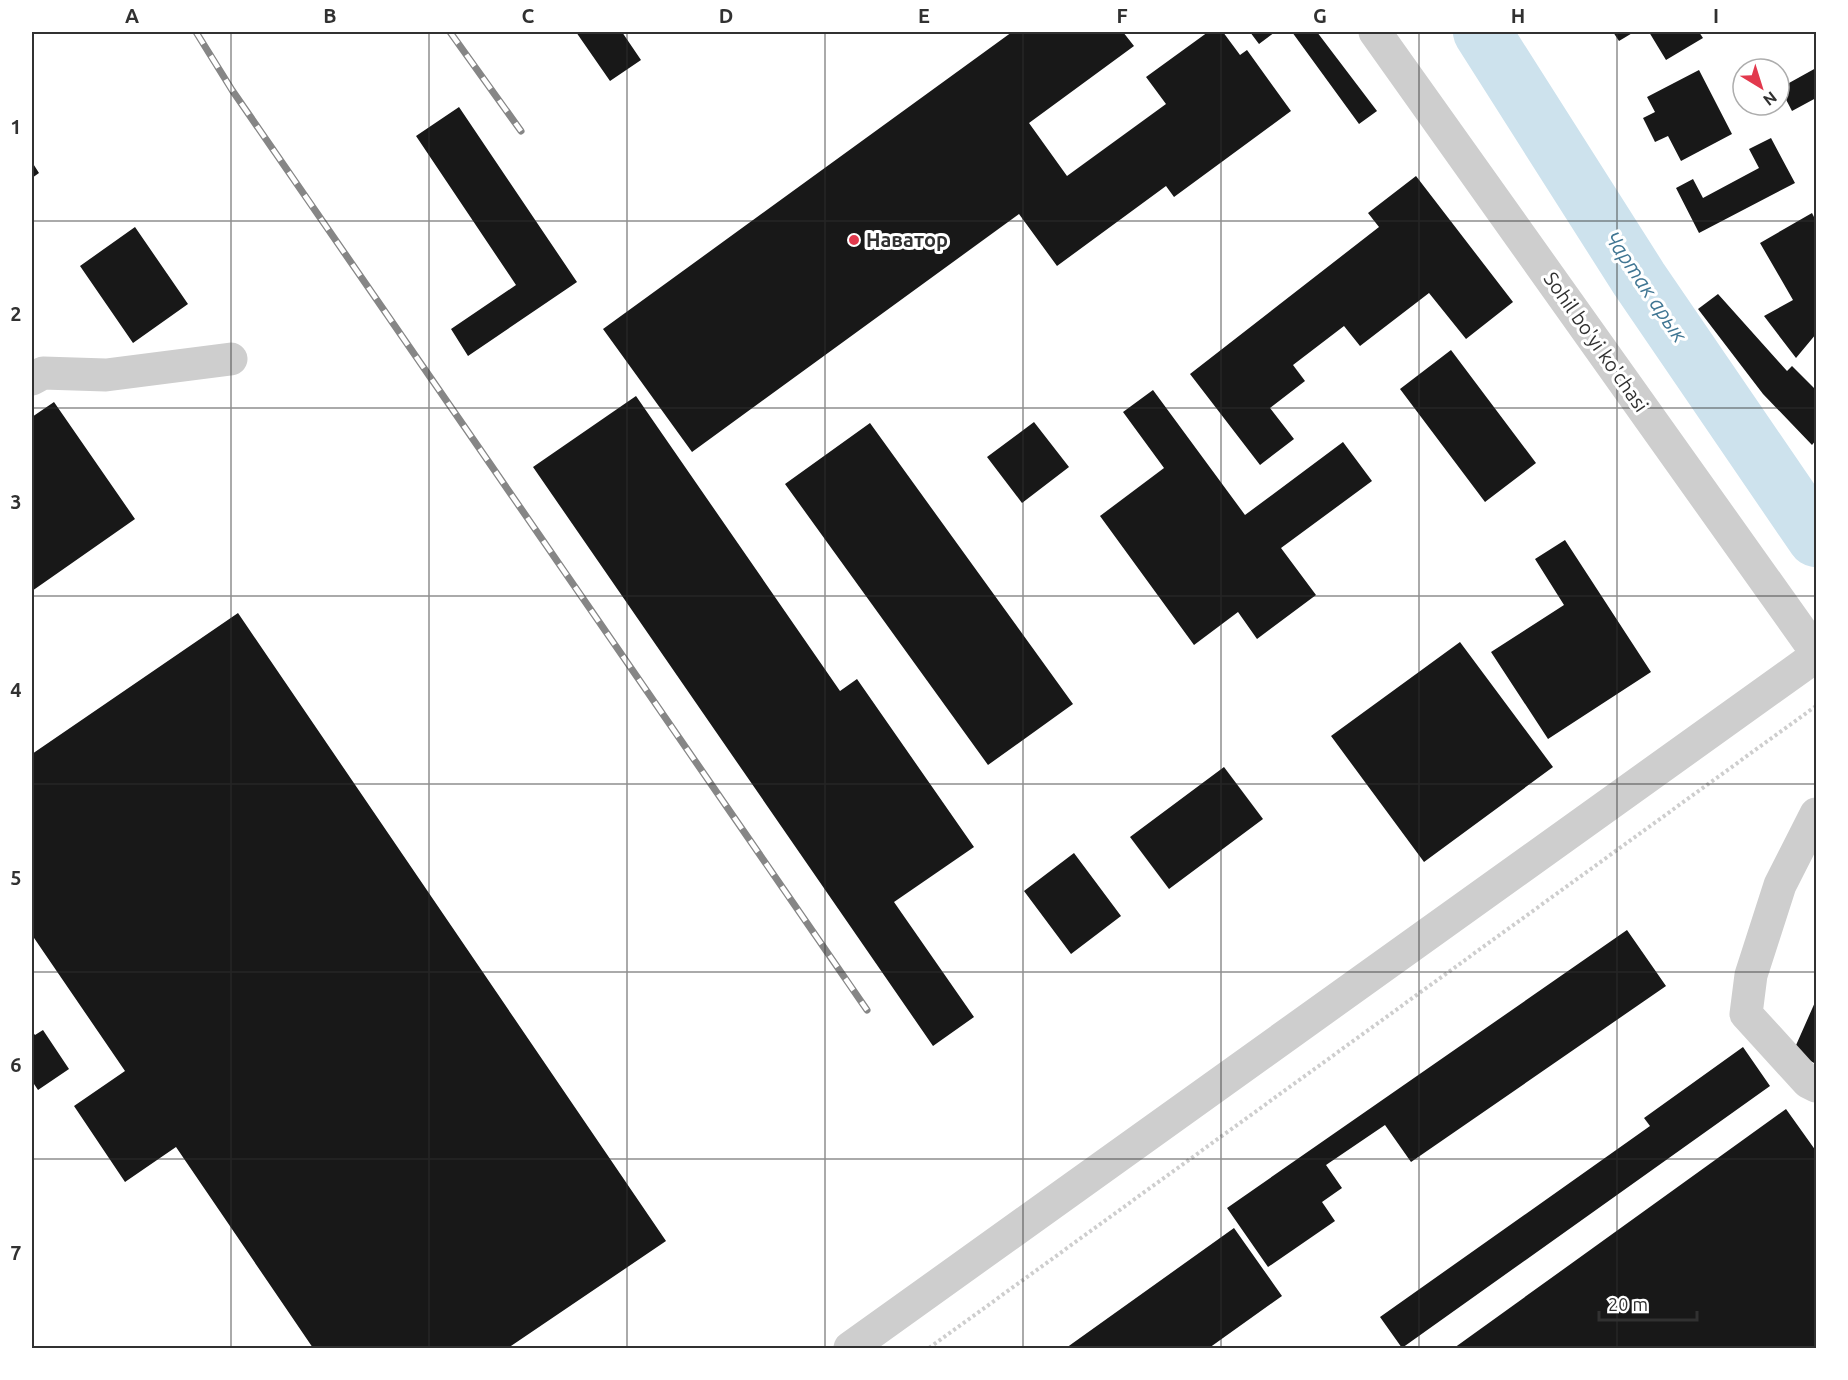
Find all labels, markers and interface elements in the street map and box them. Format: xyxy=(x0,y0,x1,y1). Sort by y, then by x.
text: A xyxy=(125,4,139,27)
text: B xyxy=(323,4,337,27)
text: C xyxy=(522,4,535,27)
text: D xyxy=(719,4,733,27)
text: E xyxy=(918,4,930,27)
text: F xyxy=(1116,4,1128,27)
text: G xyxy=(1313,4,1327,27)
text: H xyxy=(1511,4,1525,27)
text: I xyxy=(1713,4,1719,27)
north arrow xyxy=(1731,57,1791,117)
text: N xyxy=(1760,88,1780,110)
text: 1 xyxy=(10,115,22,138)
water label: Чартак арык xyxy=(1601,226,1693,346)
place label: Наватор xyxy=(866,228,948,251)
marker: Наватор xyxy=(847,233,861,247)
street label: Sohil bo'yi ko'chasi xyxy=(1540,267,1653,416)
text: 2 xyxy=(10,302,22,325)
text: 3 xyxy=(10,490,22,513)
text: 4 xyxy=(10,678,22,701)
text: 5 xyxy=(10,866,22,889)
text: 6 xyxy=(10,1053,22,1076)
text: 7 xyxy=(10,1241,22,1264)
scale bar xyxy=(1599,1284,1696,1322)
text: 20 m xyxy=(1608,1294,1648,1314)

